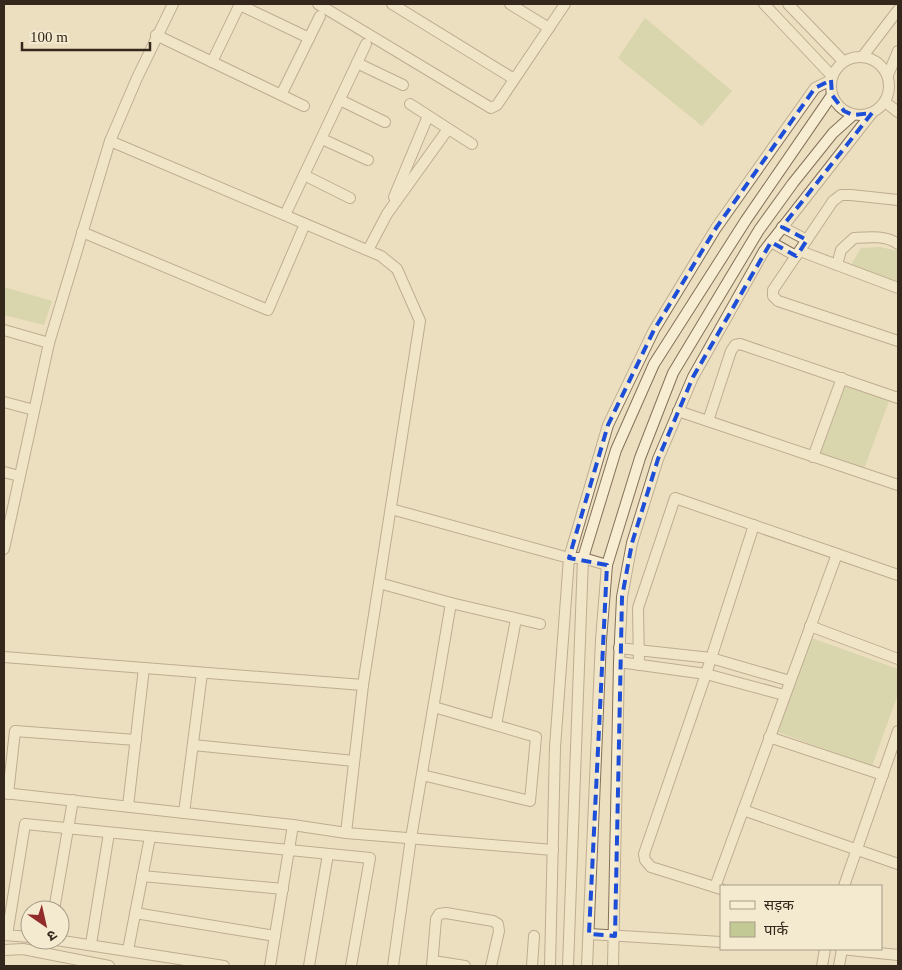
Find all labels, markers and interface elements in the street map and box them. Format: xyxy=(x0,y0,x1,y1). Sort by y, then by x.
scale bar xyxy=(22,20,150,52)
text: 100 m xyxy=(30,29,68,45)
legend xyxy=(720,885,882,950)
text: सड़क xyxy=(764,897,794,913)
north arrow xyxy=(20,900,70,950)
text: पार्क xyxy=(764,921,788,938)
text: उ xyxy=(44,927,60,944)

